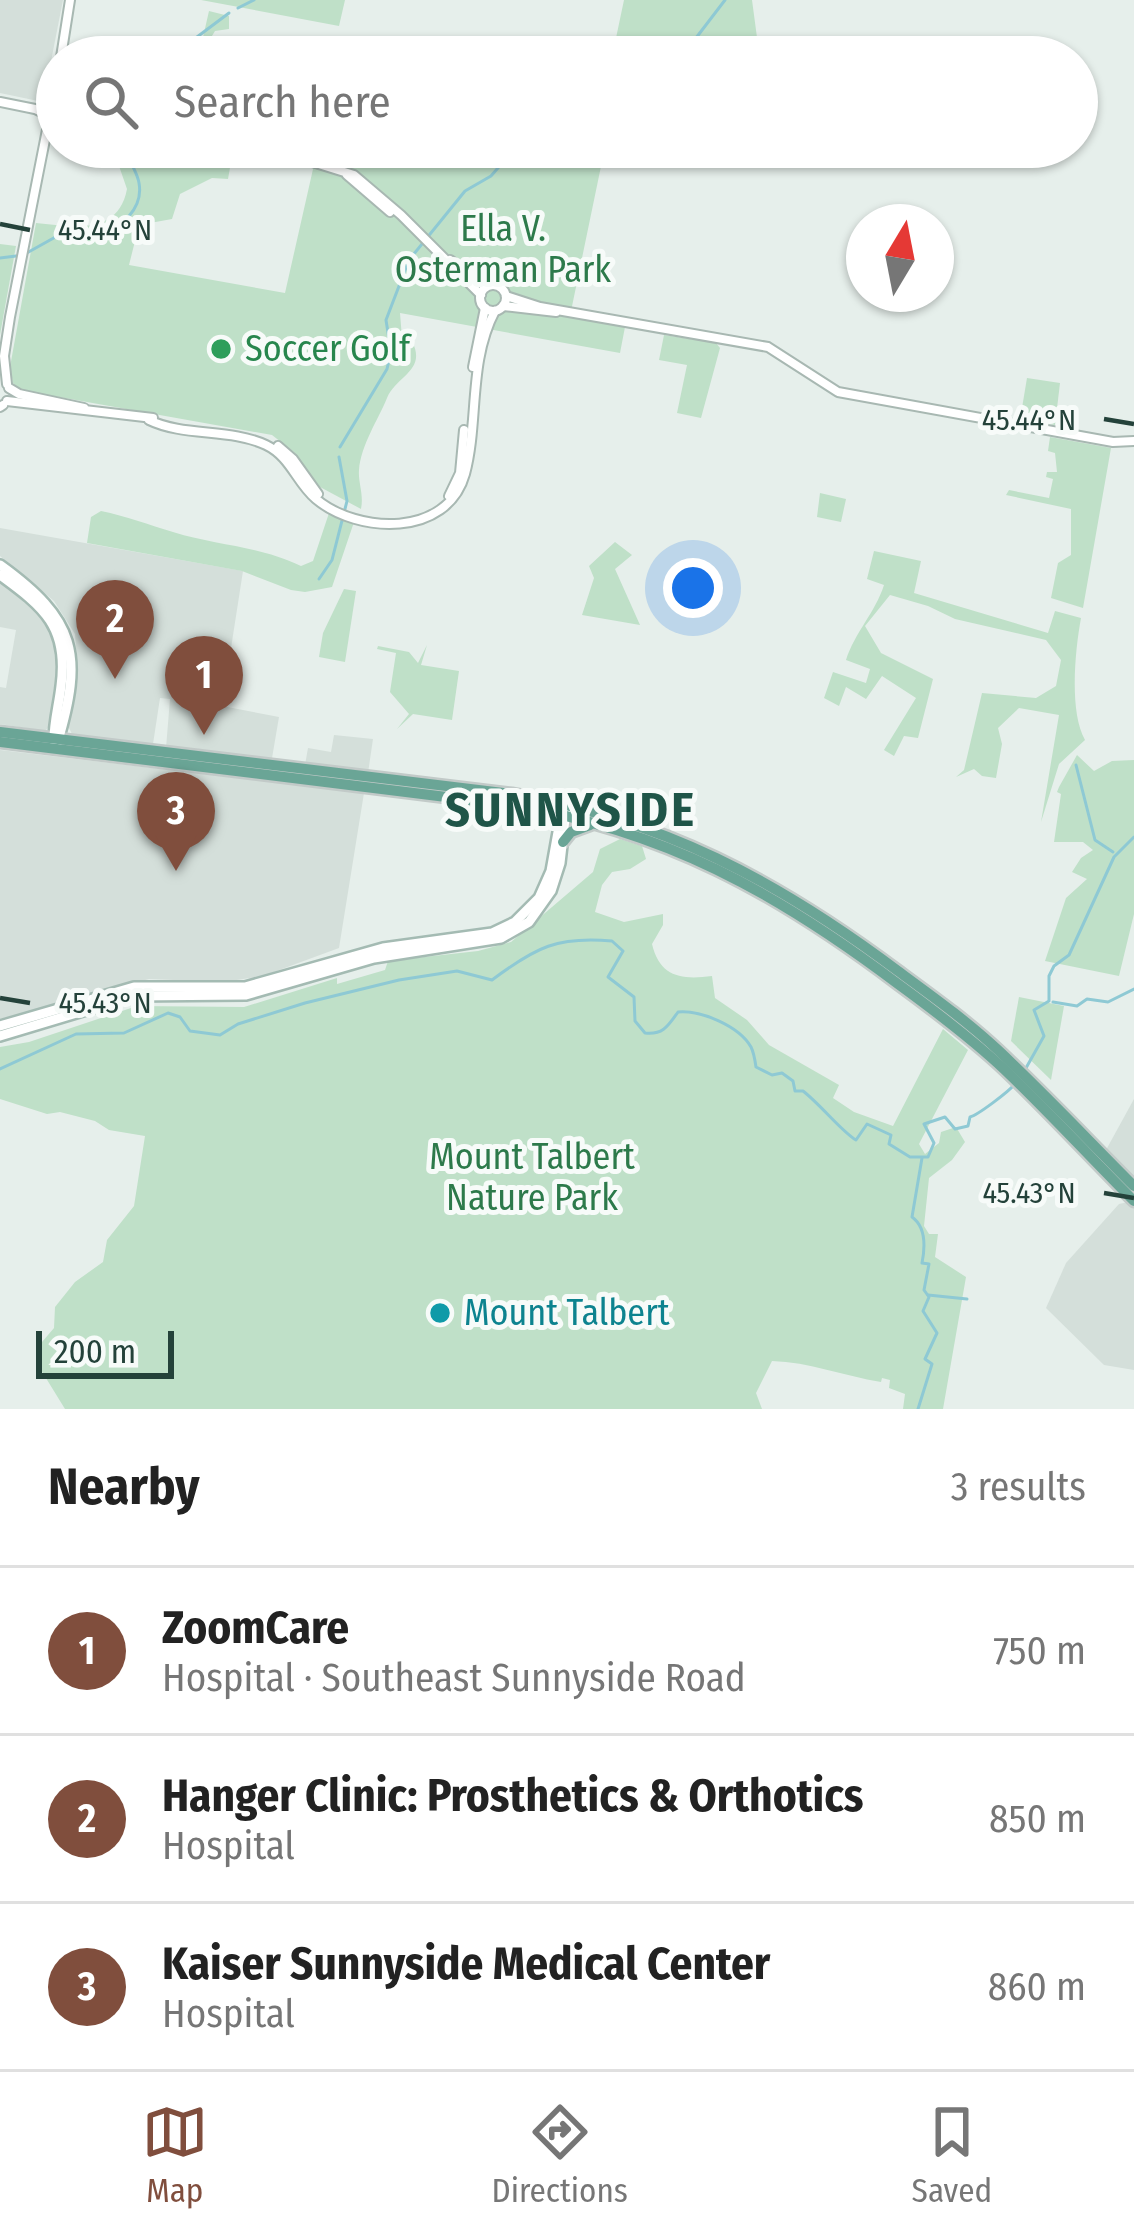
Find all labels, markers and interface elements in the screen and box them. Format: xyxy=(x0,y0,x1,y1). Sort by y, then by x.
search box xyxy=(36,36,1098,168)
icon: search xyxy=(78,69,144,135)
text: Search here xyxy=(174,75,391,129)
north arrow xyxy=(846,204,954,312)
park label: Ella V. Osterman Park xyxy=(395,207,611,292)
text: 45.44°N xyxy=(58,212,152,248)
place label: Soccer Golf xyxy=(245,327,413,371)
marker: Soccer Golf xyxy=(208,336,234,362)
text: 45.44°N xyxy=(982,402,1076,438)
your location xyxy=(663,558,723,618)
pin: 2 xyxy=(76,580,154,679)
pin: 1 xyxy=(165,636,243,735)
pin: 3 xyxy=(137,772,215,871)
district label: SUNNYSIDE xyxy=(445,781,697,839)
text: 45.43°N xyxy=(58,985,152,1021)
park label: Mount Talbert Nature Park xyxy=(429,1135,635,1220)
text: 45.43°N xyxy=(982,1175,1076,1211)
place label: Mount Talbert xyxy=(464,1291,670,1335)
marker: Mount Talbert xyxy=(427,1300,453,1326)
scale bar xyxy=(36,1325,174,1378)
text: 200 m xyxy=(54,1332,136,1372)
text: Nearby xyxy=(48,1456,200,1518)
text: 3 results xyxy=(951,1464,1086,1510)
text: ZoomCare xyxy=(162,1601,349,1655)
text: 1 xyxy=(79,1628,95,1674)
text: 750 m xyxy=(993,1628,1086,1674)
text: Hospital · Southeast Sunnyside Road xyxy=(162,1655,746,1701)
text: Hanger Clinic: Prosthetics & Orthotics xyxy=(162,1769,864,1823)
text: 2 xyxy=(78,1796,96,1842)
text: 850 m xyxy=(989,1796,1086,1842)
text: Hospital xyxy=(162,1823,295,1869)
text: Kaiser Sunnyside Medical Center xyxy=(162,1937,770,1991)
text: 3 xyxy=(78,1964,96,2010)
text: 860 m xyxy=(988,1964,1086,2010)
text: Hospital xyxy=(162,1991,295,2037)
tab: Map xyxy=(142,2099,208,2211)
tab: Directions xyxy=(491,2099,628,2211)
tab: Saved xyxy=(912,2099,992,2211)

